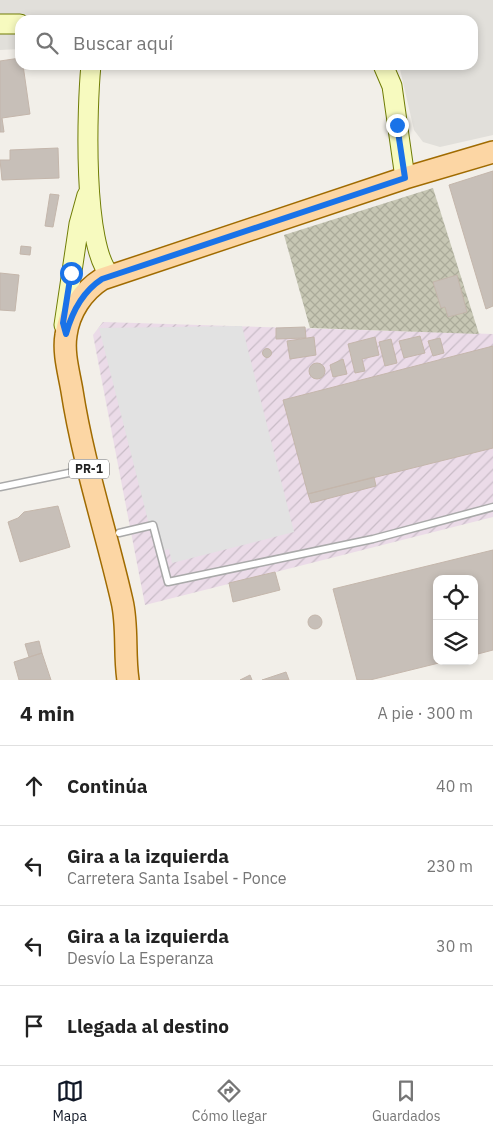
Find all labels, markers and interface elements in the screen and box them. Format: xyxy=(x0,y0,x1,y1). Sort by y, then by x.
search box xyxy=(15,15,478,70)
icon: search xyxy=(33,29,61,57)
text: Buscar aquí xyxy=(73,31,173,55)
route end xyxy=(386,114,409,137)
route start xyxy=(60,262,83,285)
road number: PR-1 xyxy=(69,459,109,478)
map controls xyxy=(433,575,478,665)
button: locate xyxy=(433,575,478,620)
button: layers xyxy=(433,620,478,665)
text: 4 min xyxy=(20,699,75,727)
text: A pie · 300 m xyxy=(378,703,473,723)
icon: ahead xyxy=(20,772,48,800)
text: Continúa xyxy=(67,774,148,798)
text: 40 m xyxy=(436,776,473,796)
text: Gira a la izquierda xyxy=(67,844,229,868)
icon: left xyxy=(20,852,48,880)
text: 230 m xyxy=(426,856,473,876)
text: Carretera Santa Isabel - Ponce xyxy=(67,868,287,888)
text: Gira a la izquierda xyxy=(67,924,229,948)
icon: left xyxy=(20,932,48,960)
text: 30 m xyxy=(436,936,473,956)
text: Desvío La Esperanza xyxy=(67,948,214,968)
icon: arrive xyxy=(20,1012,48,1040)
text: Llegada al destino xyxy=(67,1014,229,1038)
tab: Mapa xyxy=(52,1077,87,1125)
tab: Cómo llegar xyxy=(192,1077,267,1125)
tab: Guardados xyxy=(372,1077,441,1125)

